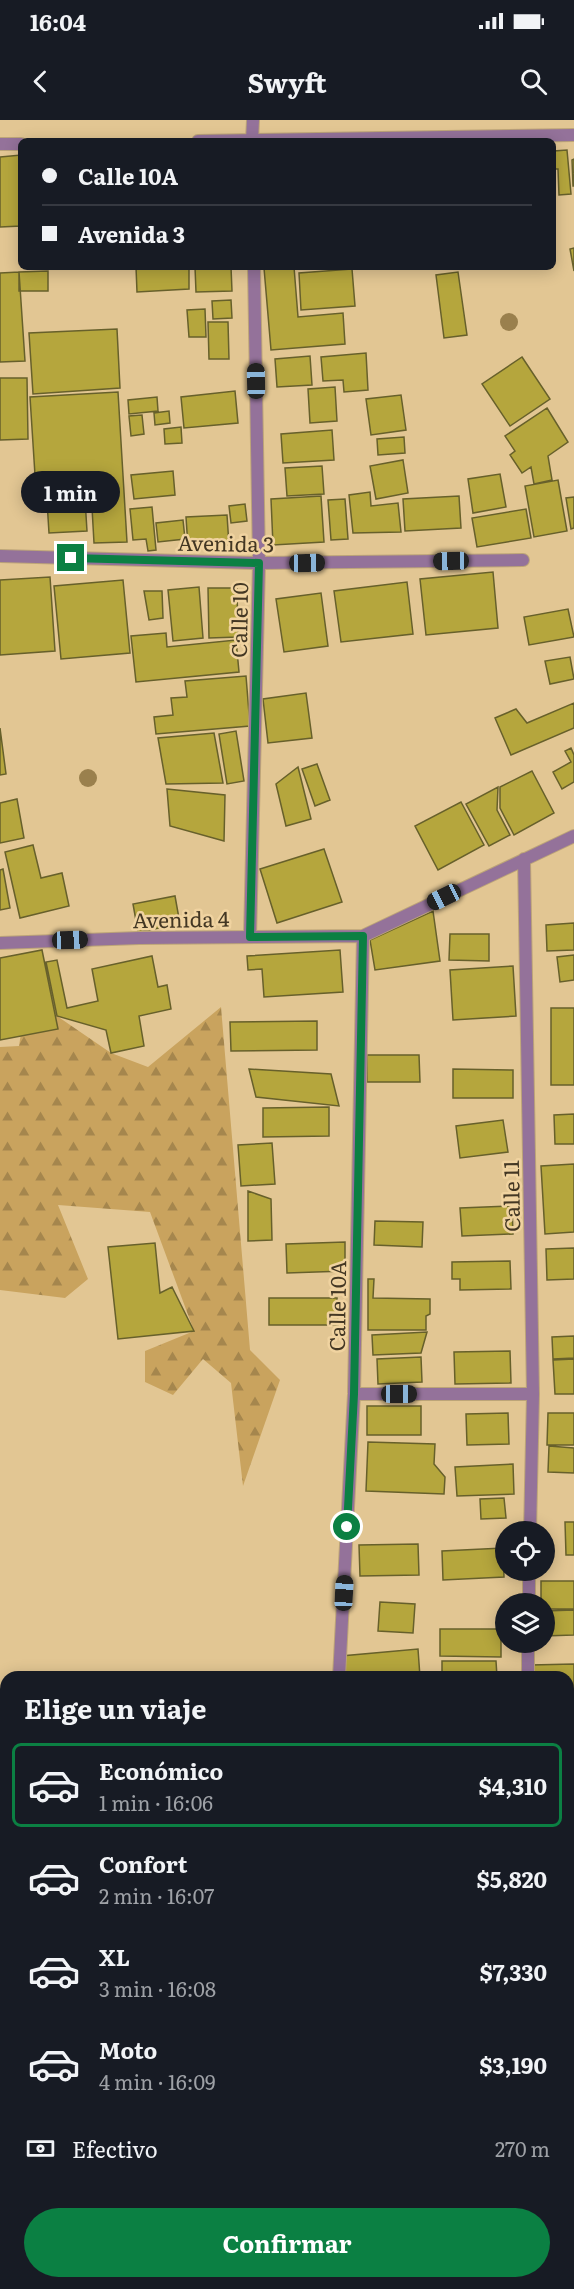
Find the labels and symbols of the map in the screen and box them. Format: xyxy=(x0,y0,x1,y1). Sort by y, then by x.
car xyxy=(247,363,265,399)
callout: 1 min xyxy=(22,471,121,513)
street label: Avenida 3 xyxy=(177,526,275,558)
route end xyxy=(57,544,84,571)
car xyxy=(433,552,469,570)
car xyxy=(289,554,325,572)
street label: Calle 10 xyxy=(222,582,254,658)
car xyxy=(424,881,464,913)
street label: Avenida 4 xyxy=(132,902,230,934)
car xyxy=(52,930,88,950)
street label: Calle 11 xyxy=(494,1159,526,1232)
street label: Calle 10A xyxy=(320,1260,352,1352)
car xyxy=(381,1385,417,1403)
route start xyxy=(333,1513,360,1540)
car xyxy=(334,1575,354,1611)

